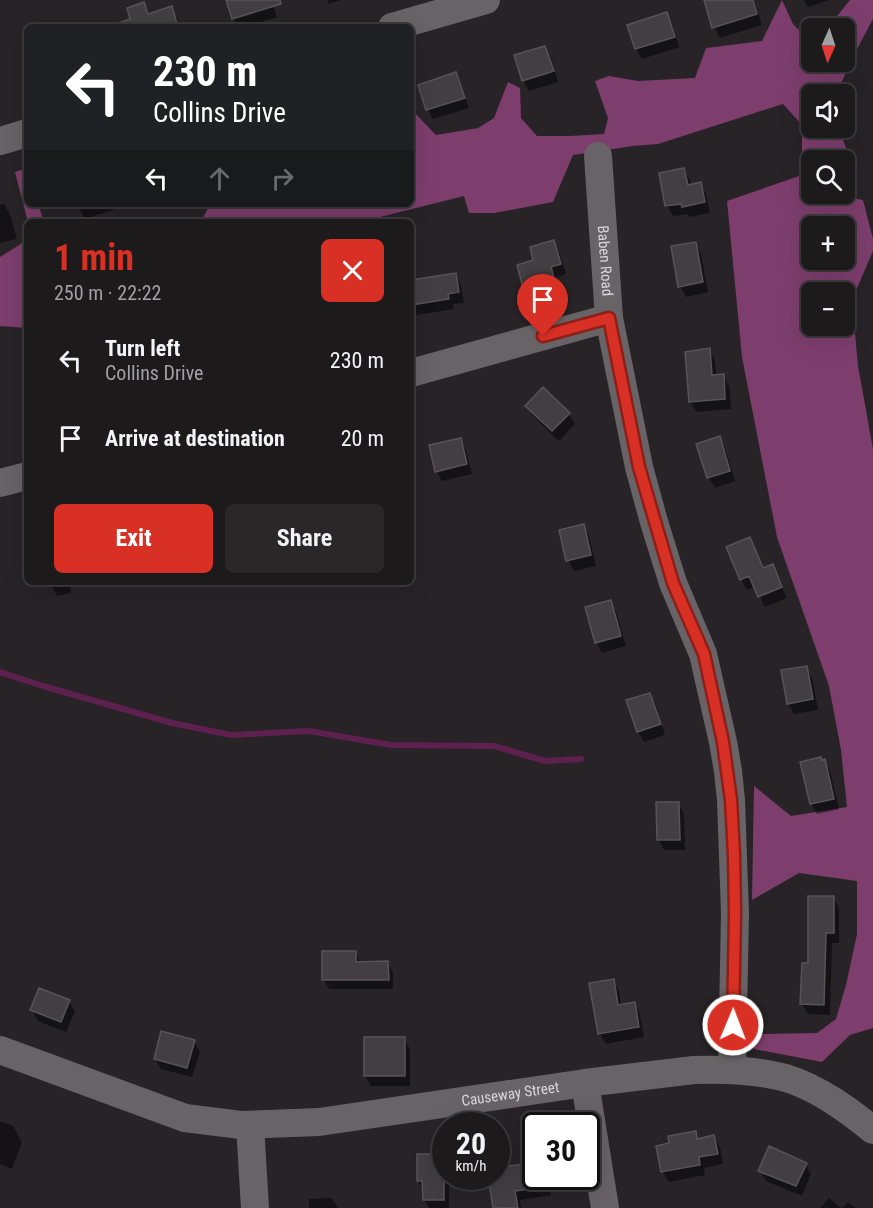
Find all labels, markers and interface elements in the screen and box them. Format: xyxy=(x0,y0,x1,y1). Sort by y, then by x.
north arrow xyxy=(801,18,855,72)
map controls xyxy=(801,18,855,336)
text: 230 m xyxy=(153,47,258,96)
icon: left xyxy=(54,48,132,126)
button: sound xyxy=(801,84,855,138)
text: Collins Drive xyxy=(153,97,286,129)
button: search xyxy=(801,150,855,204)
icon: left xyxy=(140,162,173,195)
icon: ahead xyxy=(203,162,236,195)
icon: right xyxy=(266,162,299,195)
button: + xyxy=(801,216,855,270)
street label: Baben Road xyxy=(594,225,616,297)
text: 1 min xyxy=(54,237,134,279)
button: close xyxy=(321,239,384,302)
pin xyxy=(517,274,568,336)
text: 250 m · 22:22 xyxy=(54,281,161,305)
button: − xyxy=(801,282,855,336)
icon: arrive xyxy=(526,283,559,316)
text: Turn left xyxy=(105,336,180,361)
icon: left xyxy=(54,344,87,377)
text: 230 m xyxy=(330,348,384,373)
text: Collins Drive xyxy=(105,361,203,385)
icon: arrive xyxy=(54,422,87,455)
text: Arrive at destination xyxy=(105,426,285,451)
text: 20 m xyxy=(341,426,384,451)
button: Exit xyxy=(54,504,213,573)
button: Share xyxy=(225,504,384,573)
position arrow xyxy=(701,993,765,1057)
street label: Causeway Street xyxy=(460,1078,560,1110)
speed limit sign: 30 xyxy=(522,1112,600,1190)
text: 20 xyxy=(456,1126,486,1161)
text: km/h xyxy=(456,1157,486,1175)

